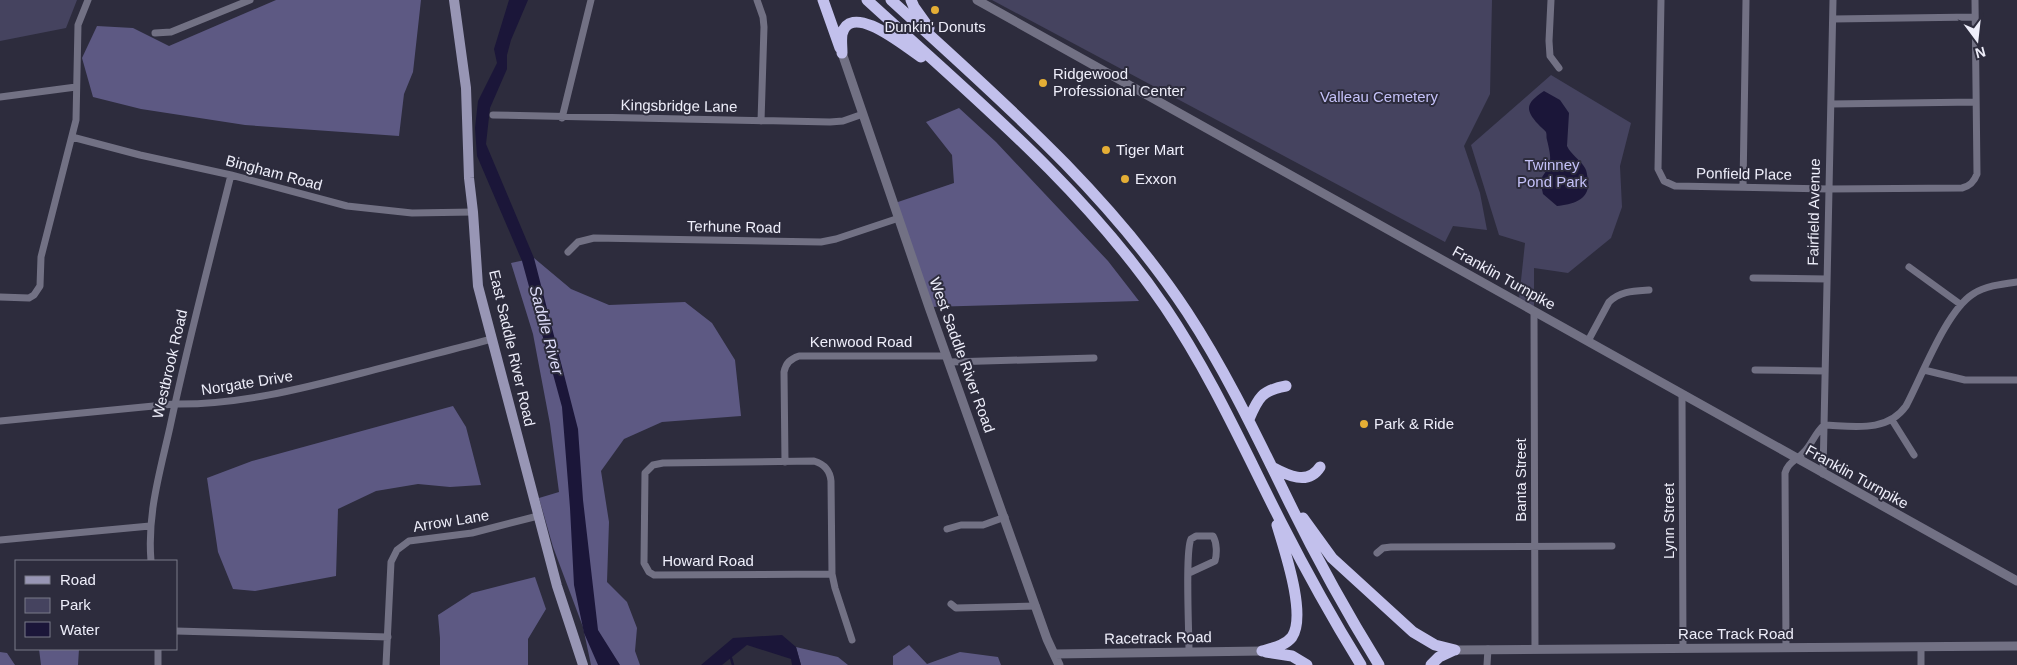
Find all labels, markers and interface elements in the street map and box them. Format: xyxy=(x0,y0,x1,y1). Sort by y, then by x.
marker: Dunkin' Donuts xyxy=(929,4,941,16)
north arrow xyxy=(1952,15,2002,65)
place label: Dunkin' Donuts xyxy=(884,18,986,35)
text: N xyxy=(1973,44,1987,62)
place label: Ridgewood Professional Center xyxy=(1053,65,1185,99)
marker: Ridgewood Professional Center xyxy=(1037,77,1049,89)
park label: Valleau Cemetery xyxy=(1320,88,1439,105)
street label: Kingsbridge Lane xyxy=(620,96,738,115)
place label: Tiger Mart xyxy=(1116,141,1185,158)
marker: Tiger Mart xyxy=(1100,144,1112,156)
street label: Bingham Road xyxy=(224,151,324,194)
park label: Twinney Pond Park xyxy=(1517,156,1588,190)
street label: Fairfield Avenue xyxy=(1804,158,1823,266)
street label: Ponfield Place xyxy=(1696,164,1792,183)
place label: Exxon xyxy=(1135,170,1177,187)
marker: Exxon xyxy=(1119,173,1131,185)
street label: Terhune Road xyxy=(687,217,781,236)
street label: Franklin Turnpike xyxy=(1450,242,1559,313)
street label: East Saddle River Road xyxy=(486,268,539,428)
street label: West Saddle River Road xyxy=(926,275,998,435)
water label: Saddle River xyxy=(526,284,567,377)
street label: Westbrook Road xyxy=(149,308,190,420)
street label: Kenwood Road xyxy=(810,333,912,350)
street label: Norgate Drive xyxy=(200,367,294,398)
place label: Park & Ride xyxy=(1374,415,1454,432)
marker: Park & Ride xyxy=(1358,418,1370,430)
street label: Banta Street xyxy=(1512,437,1529,522)
street label: Franklin Turnpike xyxy=(1803,441,1912,512)
street label: Lynn Street xyxy=(1660,482,1677,559)
street label: Arrow Lane xyxy=(412,506,490,535)
street label: Howard Road xyxy=(662,552,754,569)
legend xyxy=(15,560,178,650)
text: Road xyxy=(60,571,96,588)
text: Park xyxy=(60,596,91,613)
text: Water xyxy=(60,621,99,638)
street label: Race Track Road xyxy=(1678,625,1794,642)
street label: Racetrack Road xyxy=(1104,628,1212,647)

